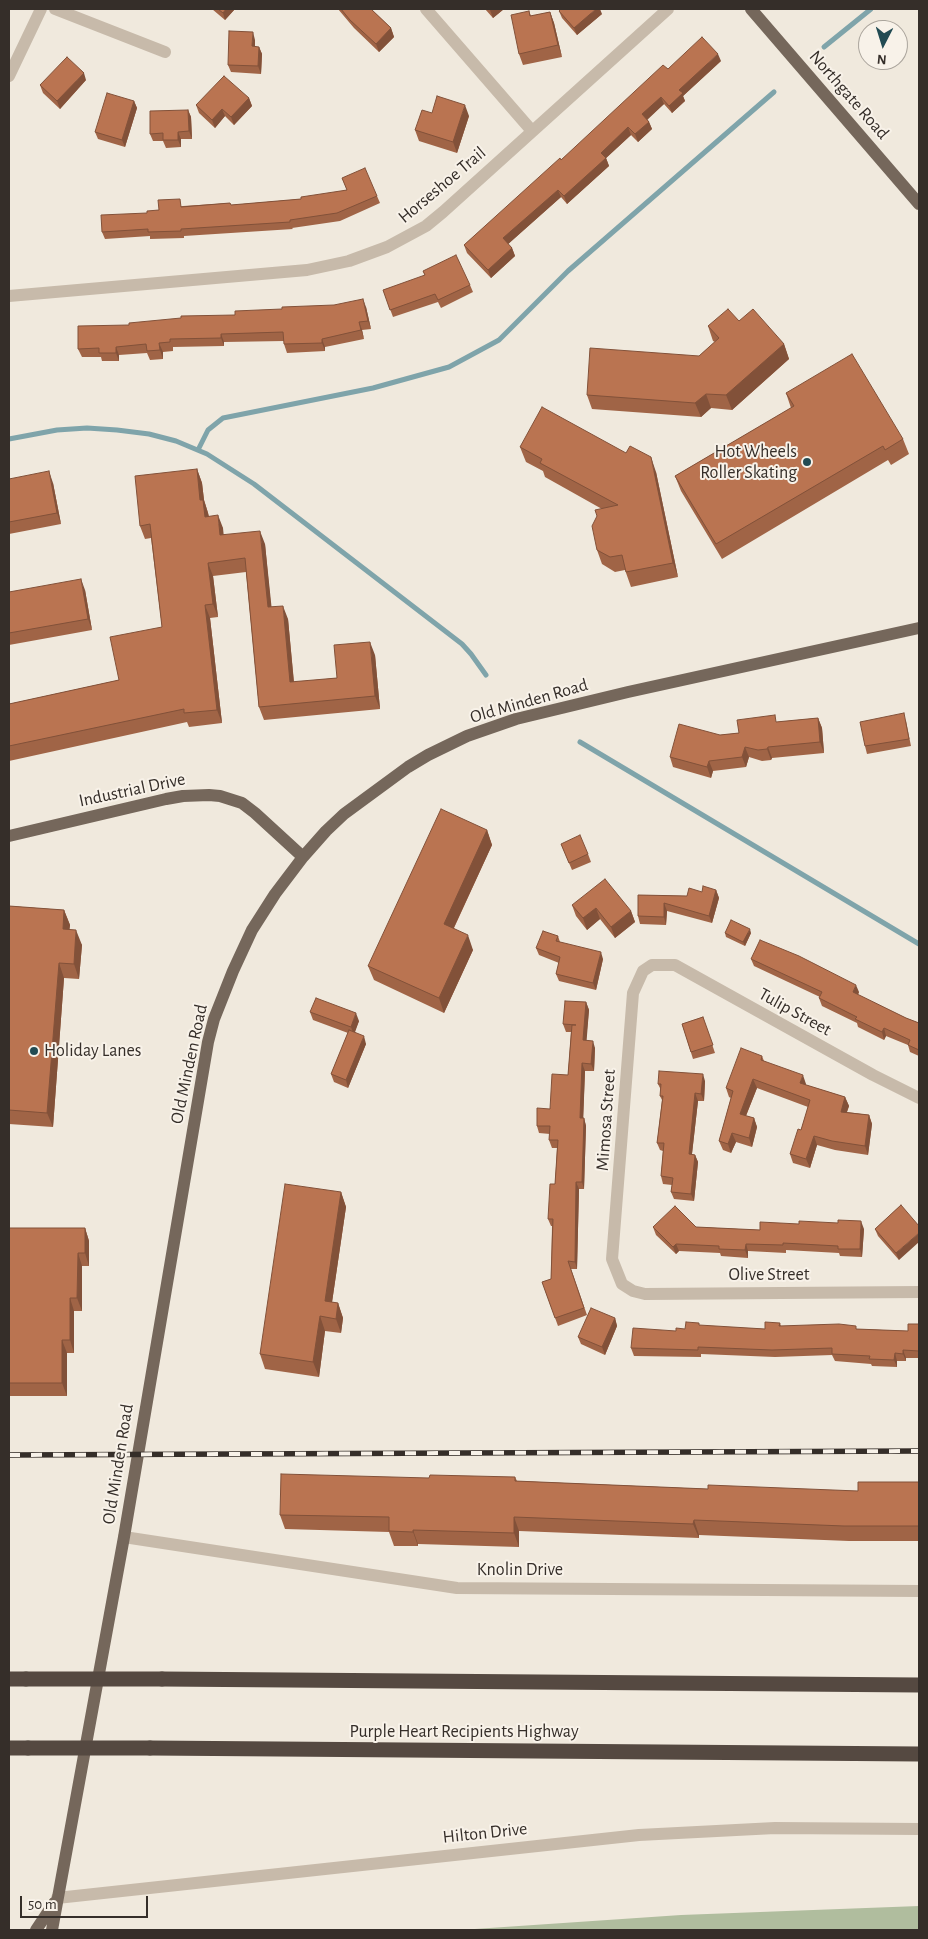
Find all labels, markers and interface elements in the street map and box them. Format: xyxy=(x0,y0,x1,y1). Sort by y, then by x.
north arrow xyxy=(858,20,908,70)
street label: Northgate Road xyxy=(804,46,894,144)
street label: Horseshoe Trail xyxy=(394,142,490,228)
place label: Hot Wheels Roller Skating xyxy=(700,441,797,484)
marker: Hot Wheels Roller Skating xyxy=(801,456,813,468)
street label: Old Minden Road xyxy=(468,674,590,728)
street label: Industrial Drive xyxy=(77,768,187,812)
street label: Tulip Street xyxy=(755,983,835,1041)
street label: Old Minden Road xyxy=(166,1002,212,1126)
place label: Holiday Lanes xyxy=(44,1040,142,1062)
marker: Holiday Lanes xyxy=(28,1045,40,1057)
street label: Mimosa Street xyxy=(592,1068,620,1172)
street label: Olive Street xyxy=(728,1264,810,1286)
street label: Old Minden Road xyxy=(98,1402,138,1526)
street label: Knolin Drive xyxy=(477,1559,563,1581)
street label: Purple Heart Recipients Highway xyxy=(349,1721,579,1743)
street label: Hilton Drive xyxy=(442,1818,528,1848)
scale bar xyxy=(22,1886,150,1918)
text: 50 m xyxy=(28,1897,57,1912)

